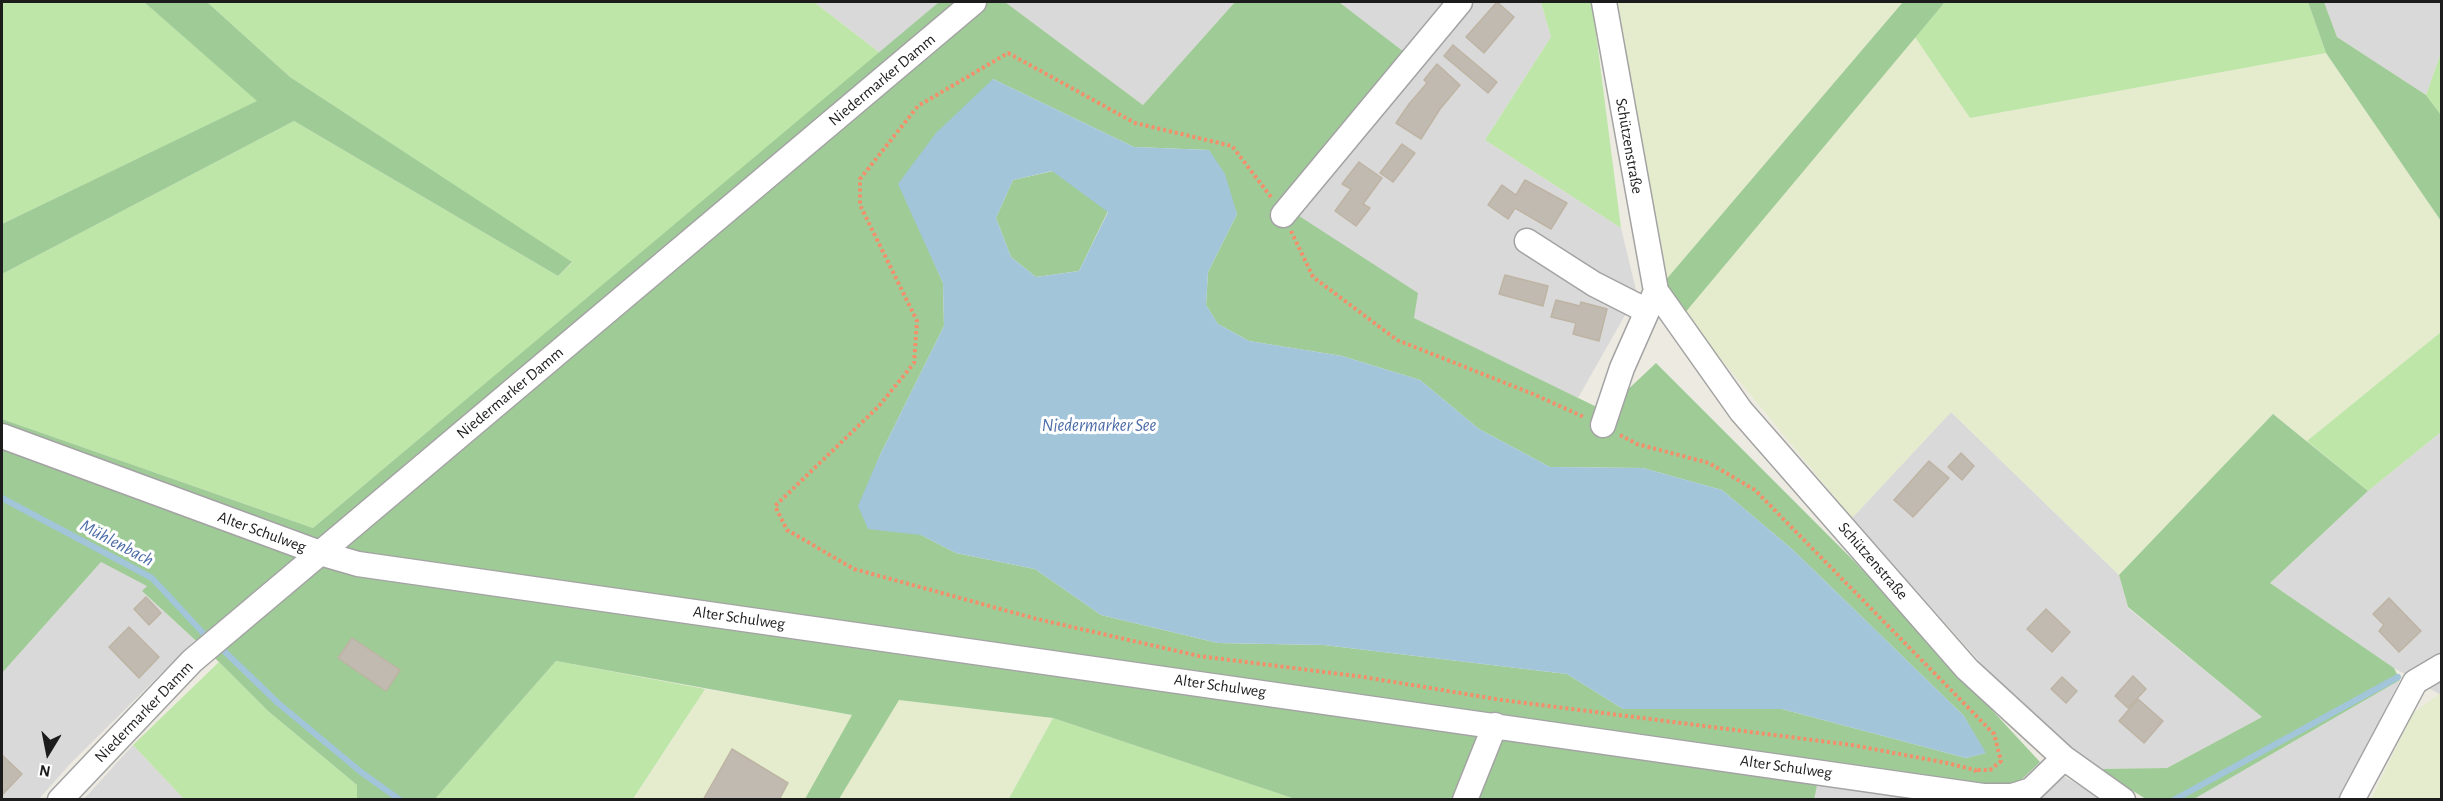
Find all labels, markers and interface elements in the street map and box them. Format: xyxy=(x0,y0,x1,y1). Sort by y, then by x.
street label: Niedermarker Damm xyxy=(825,30,939,130)
street label: Schützenstraße xyxy=(1611,97,1647,195)
street label: Niedermarker Damm xyxy=(453,343,567,443)
water label: Niedermarker See xyxy=(1042,415,1156,437)
street label: Alter Schulweg xyxy=(215,507,309,557)
water label: Mühlenbach xyxy=(77,515,157,571)
street label: Schützenstraße xyxy=(1834,518,1912,604)
street label: Alter Schulweg xyxy=(692,602,786,634)
street label: Niedermarker Damm xyxy=(91,657,197,767)
street label: Alter Schulweg xyxy=(1173,670,1267,702)
north arrow xyxy=(18,723,78,783)
street label: Alter Schulweg xyxy=(1739,751,1833,783)
text: N xyxy=(38,762,52,780)

